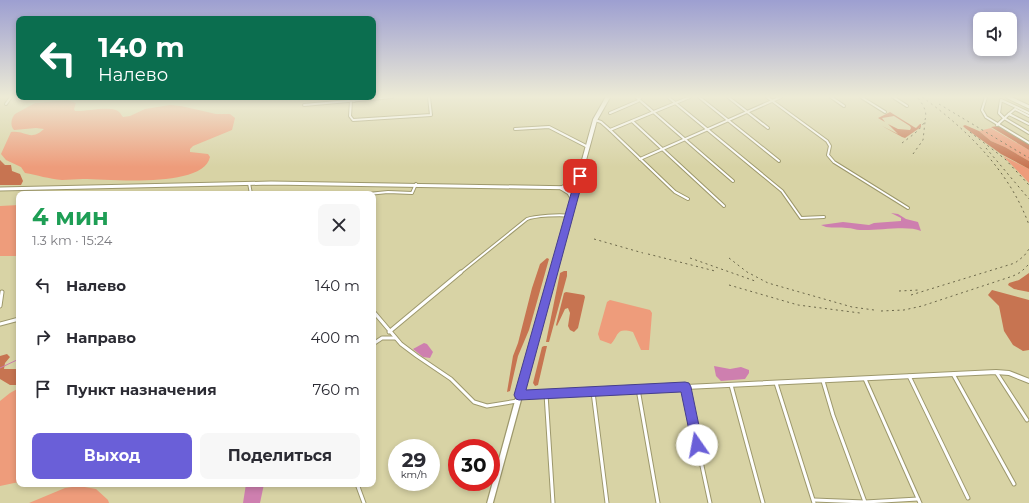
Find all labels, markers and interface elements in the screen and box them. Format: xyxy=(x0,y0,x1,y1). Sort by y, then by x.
map controls xyxy=(973,12,1017,56)
button: sound xyxy=(973,12,1017,56)
text: 140 m xyxy=(98,30,185,64)
icon: left xyxy=(32,32,84,84)
text: Налево xyxy=(98,64,168,86)
pin xyxy=(563,159,597,193)
icon: arrive xyxy=(569,165,591,187)
text: 4 мин xyxy=(32,202,109,231)
button: close xyxy=(318,204,360,246)
text: 1.3 km · 15:24 xyxy=(32,232,112,248)
icon: left xyxy=(32,274,54,296)
text: Налево xyxy=(66,276,126,295)
text: 140 m xyxy=(315,276,360,295)
icon: right xyxy=(32,326,54,348)
text: Направо xyxy=(66,328,136,347)
text: 400 m xyxy=(310,328,360,347)
icon: arrive xyxy=(32,378,54,400)
text: Пункт назначения xyxy=(66,380,217,399)
text: 760 m xyxy=(313,380,360,399)
position arrow xyxy=(676,424,718,466)
button: Выход xyxy=(32,433,192,479)
button: Поделиться xyxy=(200,433,360,479)
speed limit sign: 30 xyxy=(448,439,500,491)
text: 29 xyxy=(402,448,426,472)
text: km/h xyxy=(401,468,427,481)

